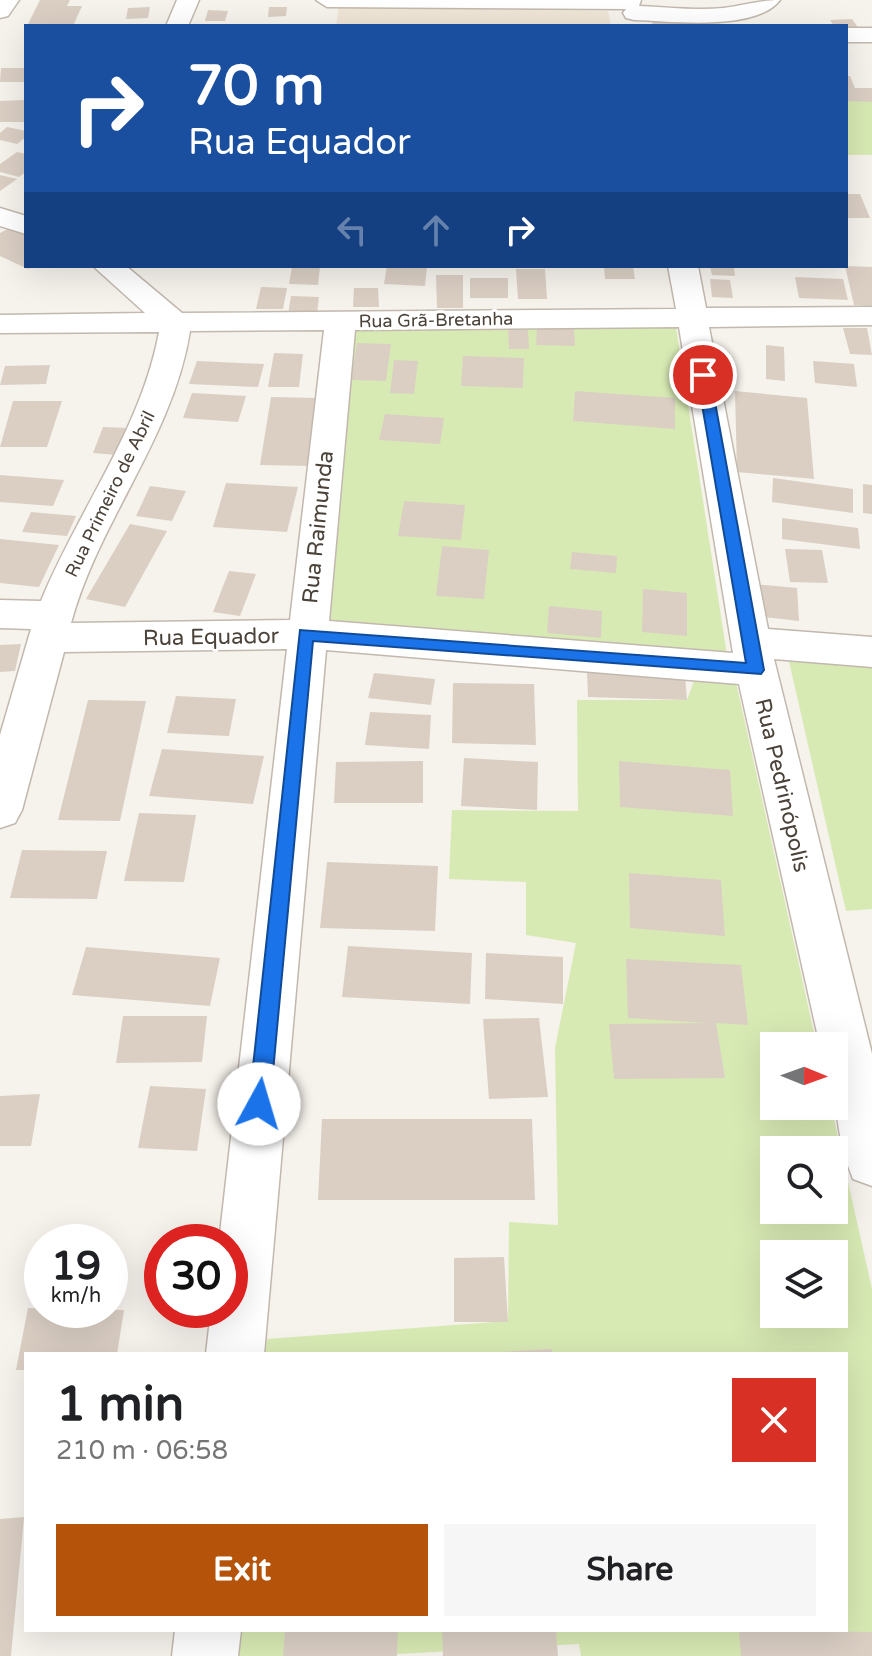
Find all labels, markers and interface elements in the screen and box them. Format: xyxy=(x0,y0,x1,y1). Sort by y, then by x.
text: 70 m xyxy=(188,53,324,120)
icon: right xyxy=(56,56,160,160)
text: Rua Equador xyxy=(188,121,411,164)
icon: left xyxy=(330,208,374,252)
icon: ahead xyxy=(414,208,458,252)
icon: right xyxy=(498,208,542,252)
street label: Rua Grã-Bretanha xyxy=(358,308,514,332)
pin xyxy=(669,341,737,409)
icon: arrive xyxy=(681,353,725,397)
street label: Rua Primeiro de Abril xyxy=(60,407,160,581)
street label: Rua Raimunda xyxy=(297,449,339,605)
street label: Rua Equador xyxy=(143,623,280,651)
street label: Rua Pedrinópolis xyxy=(749,696,815,875)
north arrow xyxy=(760,1032,848,1120)
map controls xyxy=(760,1032,848,1328)
position arrow xyxy=(217,1062,301,1146)
button: search xyxy=(760,1136,848,1224)
speed limit sign: 30 xyxy=(144,1224,248,1328)
button: layers xyxy=(760,1240,848,1328)
text: 19 xyxy=(51,1242,101,1290)
text: km/h xyxy=(51,1284,101,1308)
text: 1 min xyxy=(56,1376,184,1434)
button: close xyxy=(732,1378,816,1462)
text: 210 m · 06:58 xyxy=(56,1435,228,1466)
button: Exit xyxy=(56,1524,428,1616)
button: Share xyxy=(444,1524,816,1616)

